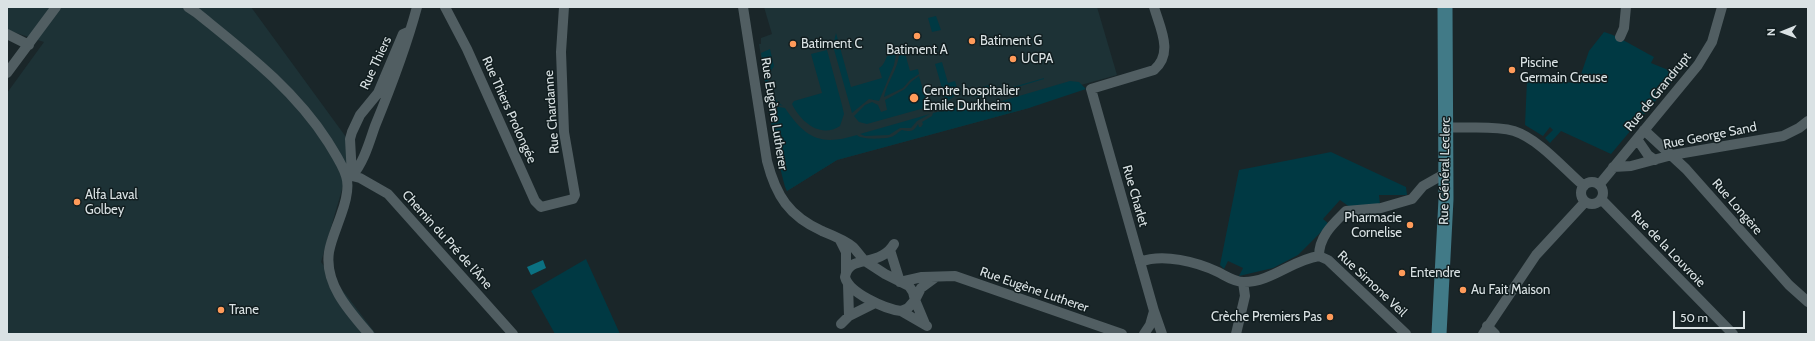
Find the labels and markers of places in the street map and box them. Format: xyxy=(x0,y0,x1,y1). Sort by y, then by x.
marker: Batiment A xyxy=(912,31,922,41)
place label: Batiment G xyxy=(980,33,1042,49)
place label: Batiment C xyxy=(801,36,863,52)
marker: Batiment G xyxy=(967,36,977,46)
marker: Batiment C xyxy=(788,39,798,49)
place label: Batiment A xyxy=(886,42,948,58)
place label: UCPA xyxy=(1021,51,1053,67)
marker: UCPA xyxy=(1008,54,1018,64)
place label: Piscine Germain Creuse xyxy=(1520,55,1607,86)
marker: Piscine Germain Creuse xyxy=(1507,65,1517,75)
place label: Centre hospitalier Émile Durkheim xyxy=(923,83,1019,114)
marker: Centre hospitalier Émile Durkheim xyxy=(908,92,920,104)
place label: Alfa Laval Golbey xyxy=(85,187,138,218)
marker: Alfa Laval Golbey xyxy=(72,197,82,207)
place label: Pharmacie Cornelise xyxy=(1344,210,1402,241)
marker: Pharmacie Cornelise xyxy=(1405,220,1415,230)
place label: Entendre xyxy=(1410,265,1460,281)
marker: Entendre xyxy=(1397,268,1407,278)
place label: Au Fait Maison xyxy=(1471,282,1550,298)
marker: Au Fait Maison xyxy=(1458,285,1468,295)
place label: Trane xyxy=(229,302,259,318)
marker: Trane xyxy=(216,305,226,315)
place label: Crèche Premiers Pas xyxy=(1211,309,1322,325)
marker: Crèche Premiers Pas xyxy=(1325,312,1335,322)

